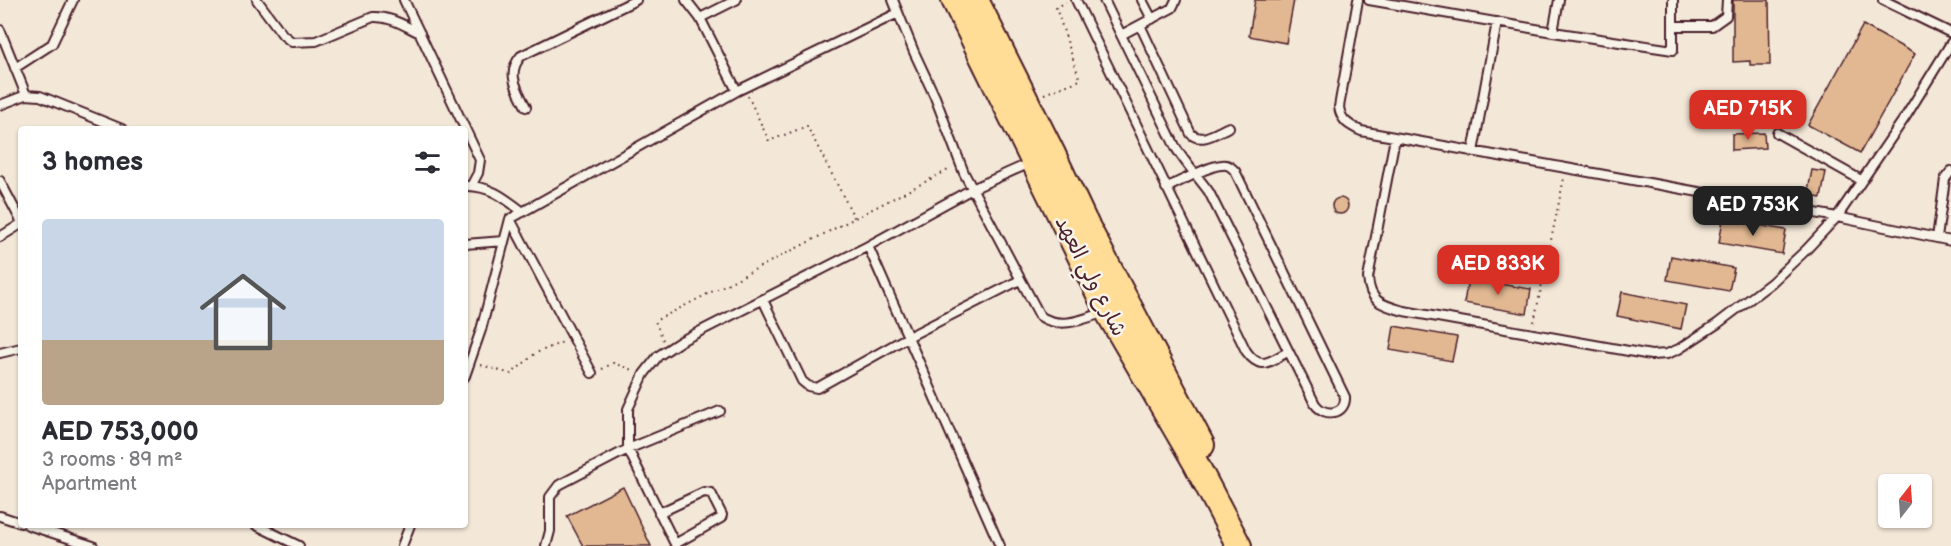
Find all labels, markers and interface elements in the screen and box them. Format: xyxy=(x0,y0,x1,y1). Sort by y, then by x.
pin: AED 715K xyxy=(1686,90,1810,141)
text: AED 715K xyxy=(1703,97,1793,121)
icon: filters xyxy=(411,146,444,179)
text: 3 homes xyxy=(42,147,143,178)
pin: AED 753K xyxy=(1691,186,1815,237)
text: AED 753K xyxy=(1707,193,1799,217)
street label: شارع ولي العهد xyxy=(1044,212,1132,343)
pin: AED 833K xyxy=(1436,245,1560,296)
text: AED 833K xyxy=(1451,252,1545,276)
icon: home xyxy=(189,258,297,366)
text: AED 753,000 xyxy=(42,417,199,448)
text: 3 rooms · 89 m² xyxy=(42,448,183,472)
text: Apartment xyxy=(42,472,137,496)
north arrow xyxy=(1878,474,1932,528)
map controls xyxy=(1878,474,1932,528)

